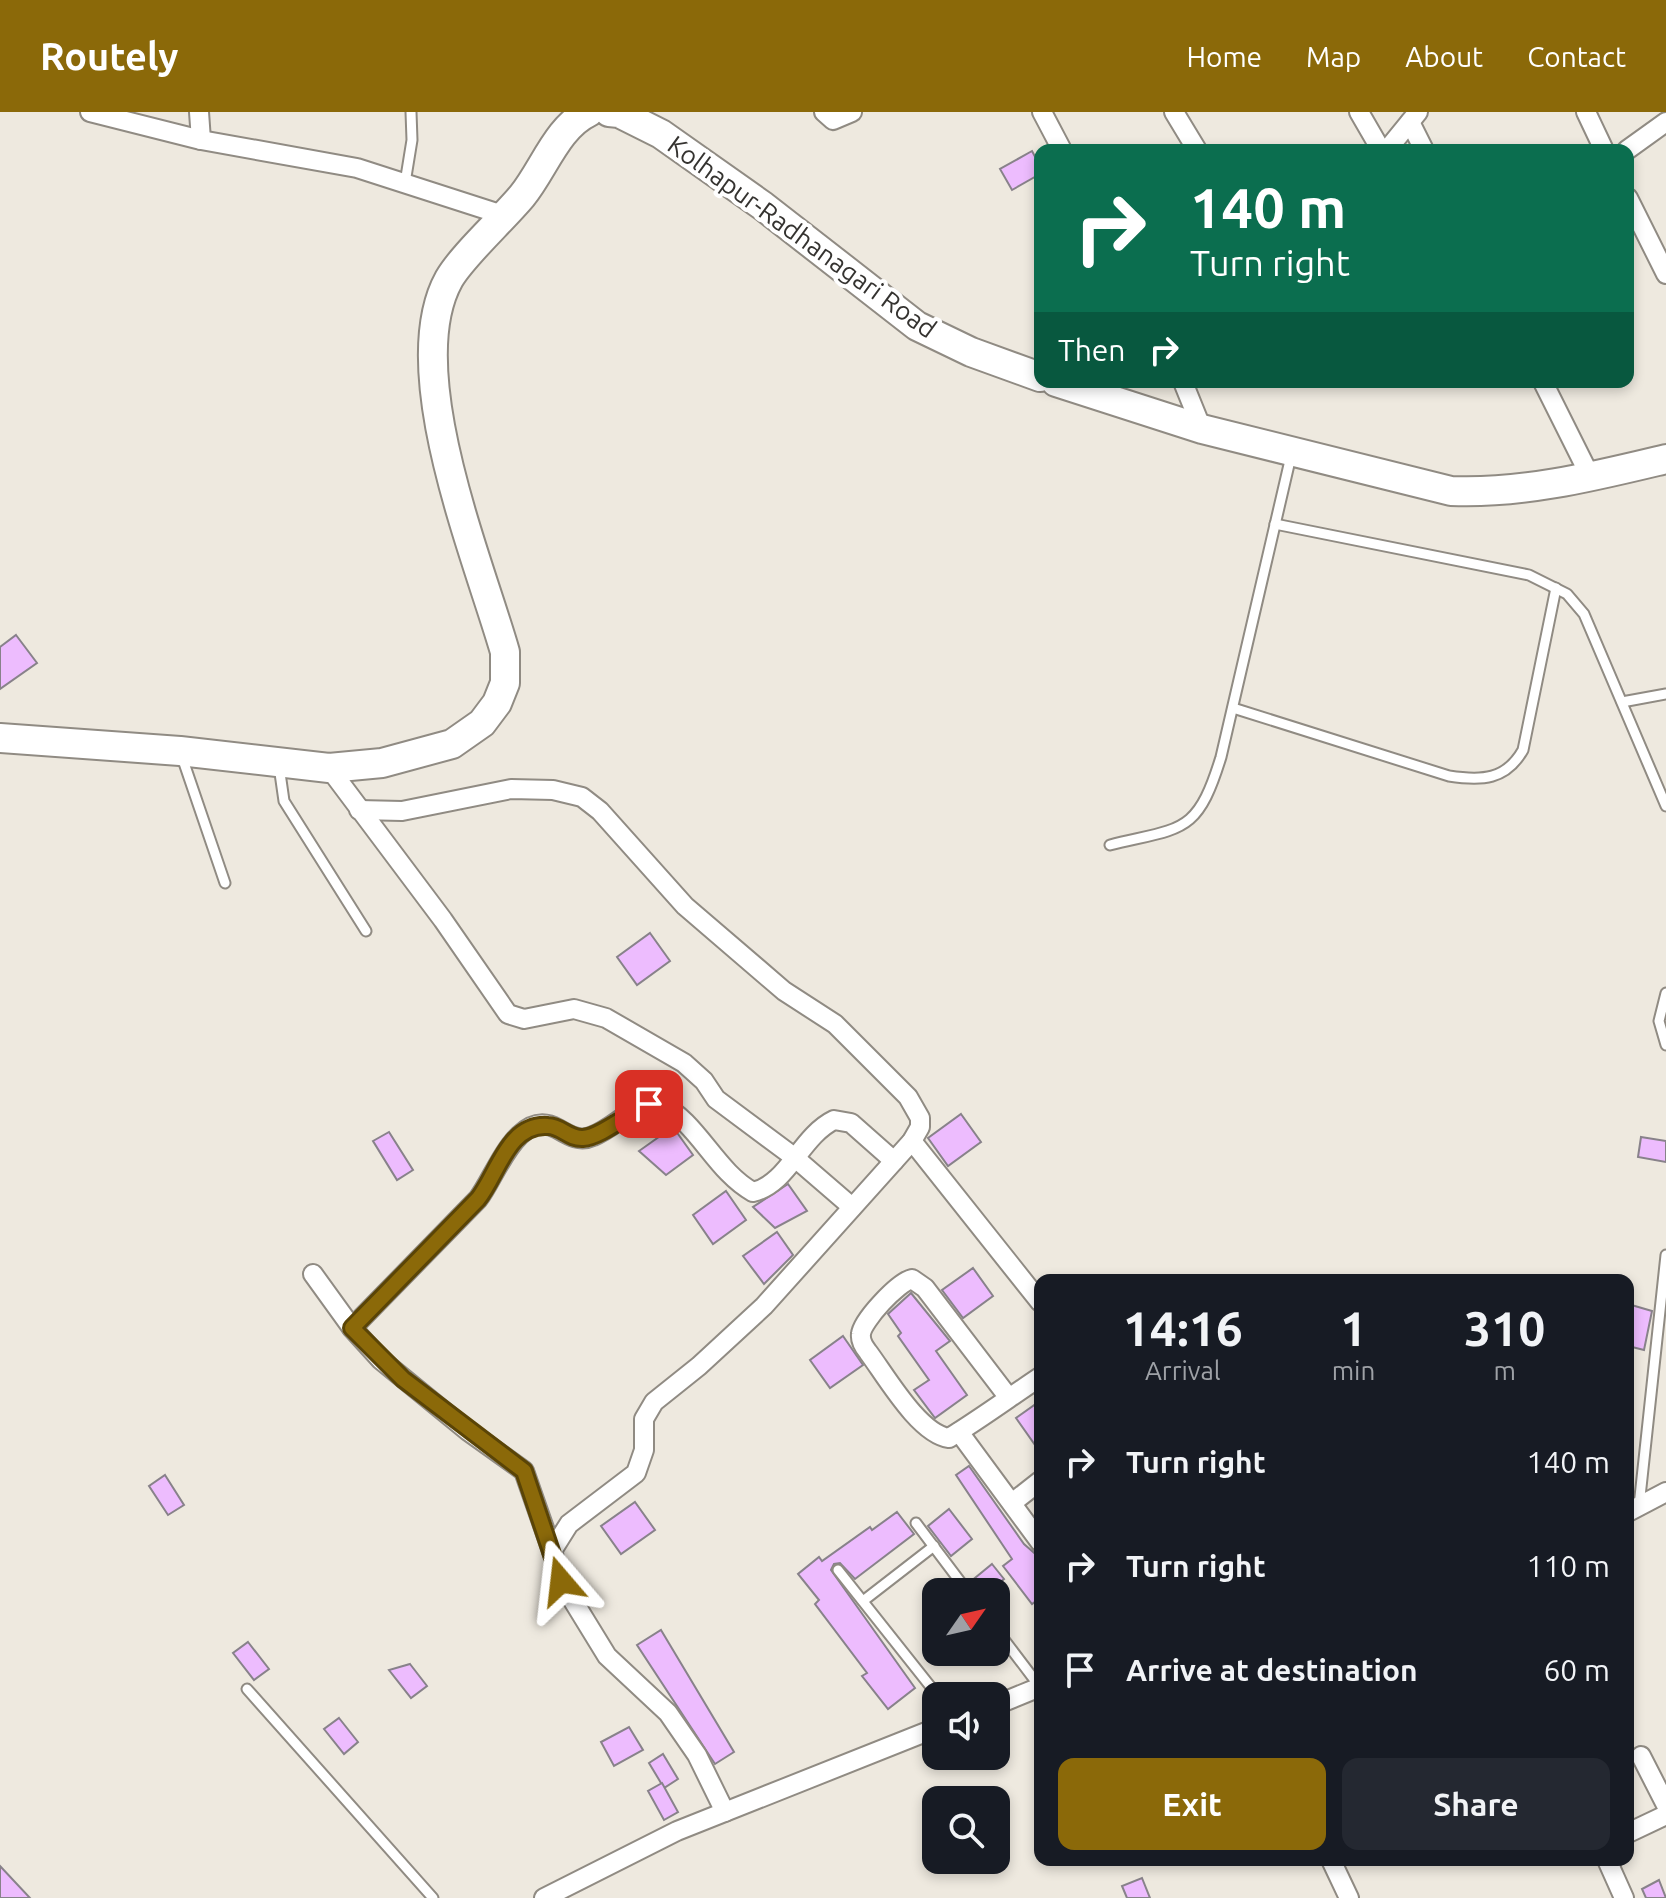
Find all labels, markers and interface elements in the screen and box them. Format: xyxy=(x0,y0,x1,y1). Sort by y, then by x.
text: Routely xyxy=(40,35,178,77)
text: Home xyxy=(1187,41,1262,72)
text: Map xyxy=(1306,41,1361,72)
text: About xyxy=(1405,41,1483,72)
text: Contact xyxy=(1527,41,1626,72)
street label: Kolhapur-Radhanagari Road xyxy=(663,130,942,344)
icon: right xyxy=(1058,176,1162,280)
text: 140 m xyxy=(1190,176,1346,239)
text: Turn right xyxy=(1190,242,1350,283)
icon: right xyxy=(1142,328,1186,372)
text: Then xyxy=(1058,333,1126,367)
pin xyxy=(615,1070,683,1138)
icon: arrive xyxy=(627,1082,671,1126)
text: 14:16 xyxy=(1123,1301,1243,1355)
text: 1 xyxy=(1340,1301,1367,1355)
text: 310 xyxy=(1464,1301,1545,1355)
text: Arrival xyxy=(1145,1356,1221,1385)
text: min xyxy=(1332,1356,1375,1385)
text: m xyxy=(1493,1356,1516,1385)
icon: right xyxy=(1058,1440,1102,1484)
text: Turn right xyxy=(1126,1445,1266,1479)
text: 140 m xyxy=(1526,1445,1610,1479)
position arrow xyxy=(519,1539,603,1623)
icon: right xyxy=(1058,1544,1102,1588)
text: Turn right xyxy=(1126,1549,1266,1583)
text: 110 m xyxy=(1526,1549,1610,1583)
north arrow xyxy=(922,1578,1010,1666)
map controls xyxy=(922,1578,1010,1874)
icon: arrive xyxy=(1058,1648,1102,1692)
text: Arrive at destination xyxy=(1126,1653,1418,1687)
text: 60 m xyxy=(1543,1653,1610,1687)
button: sound xyxy=(922,1682,1010,1770)
button: Exit xyxy=(1058,1758,1326,1850)
button: Share xyxy=(1342,1758,1610,1850)
button: search xyxy=(922,1786,1010,1874)

